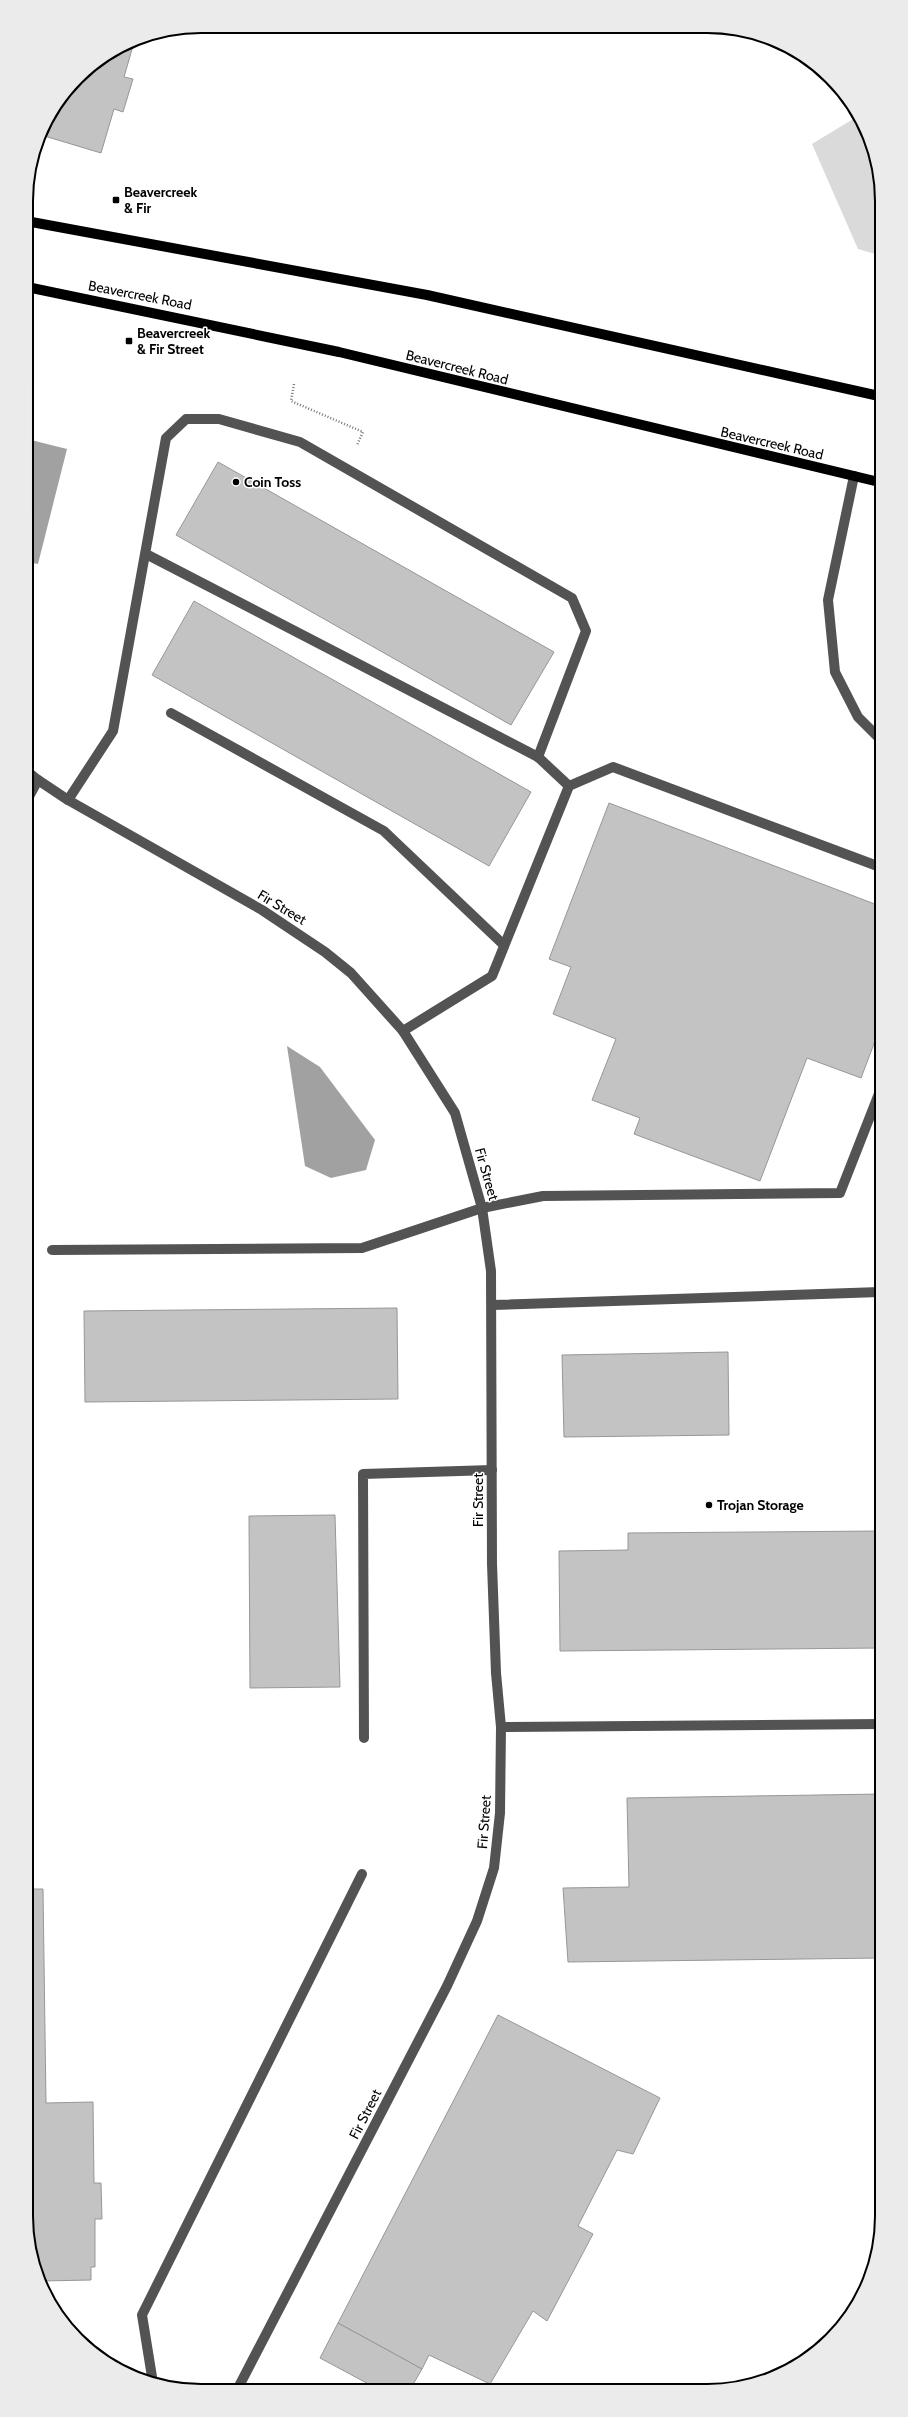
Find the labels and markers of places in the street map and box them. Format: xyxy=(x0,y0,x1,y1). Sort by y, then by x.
place label: Beavercreek & Fir xyxy=(124,183,197,217)
marker: Beavercreek & Fir xyxy=(111,195,121,205)
place label: Beavercreek & Fir Street xyxy=(137,324,210,358)
marker: Beavercreek & Fir Street xyxy=(124,336,134,346)
place label: Coin Toss xyxy=(244,473,301,491)
marker: Coin Toss xyxy=(231,477,241,487)
place label: Trojan Storage xyxy=(717,1496,804,1514)
marker: Trojan Storage xyxy=(704,1500,714,1510)

